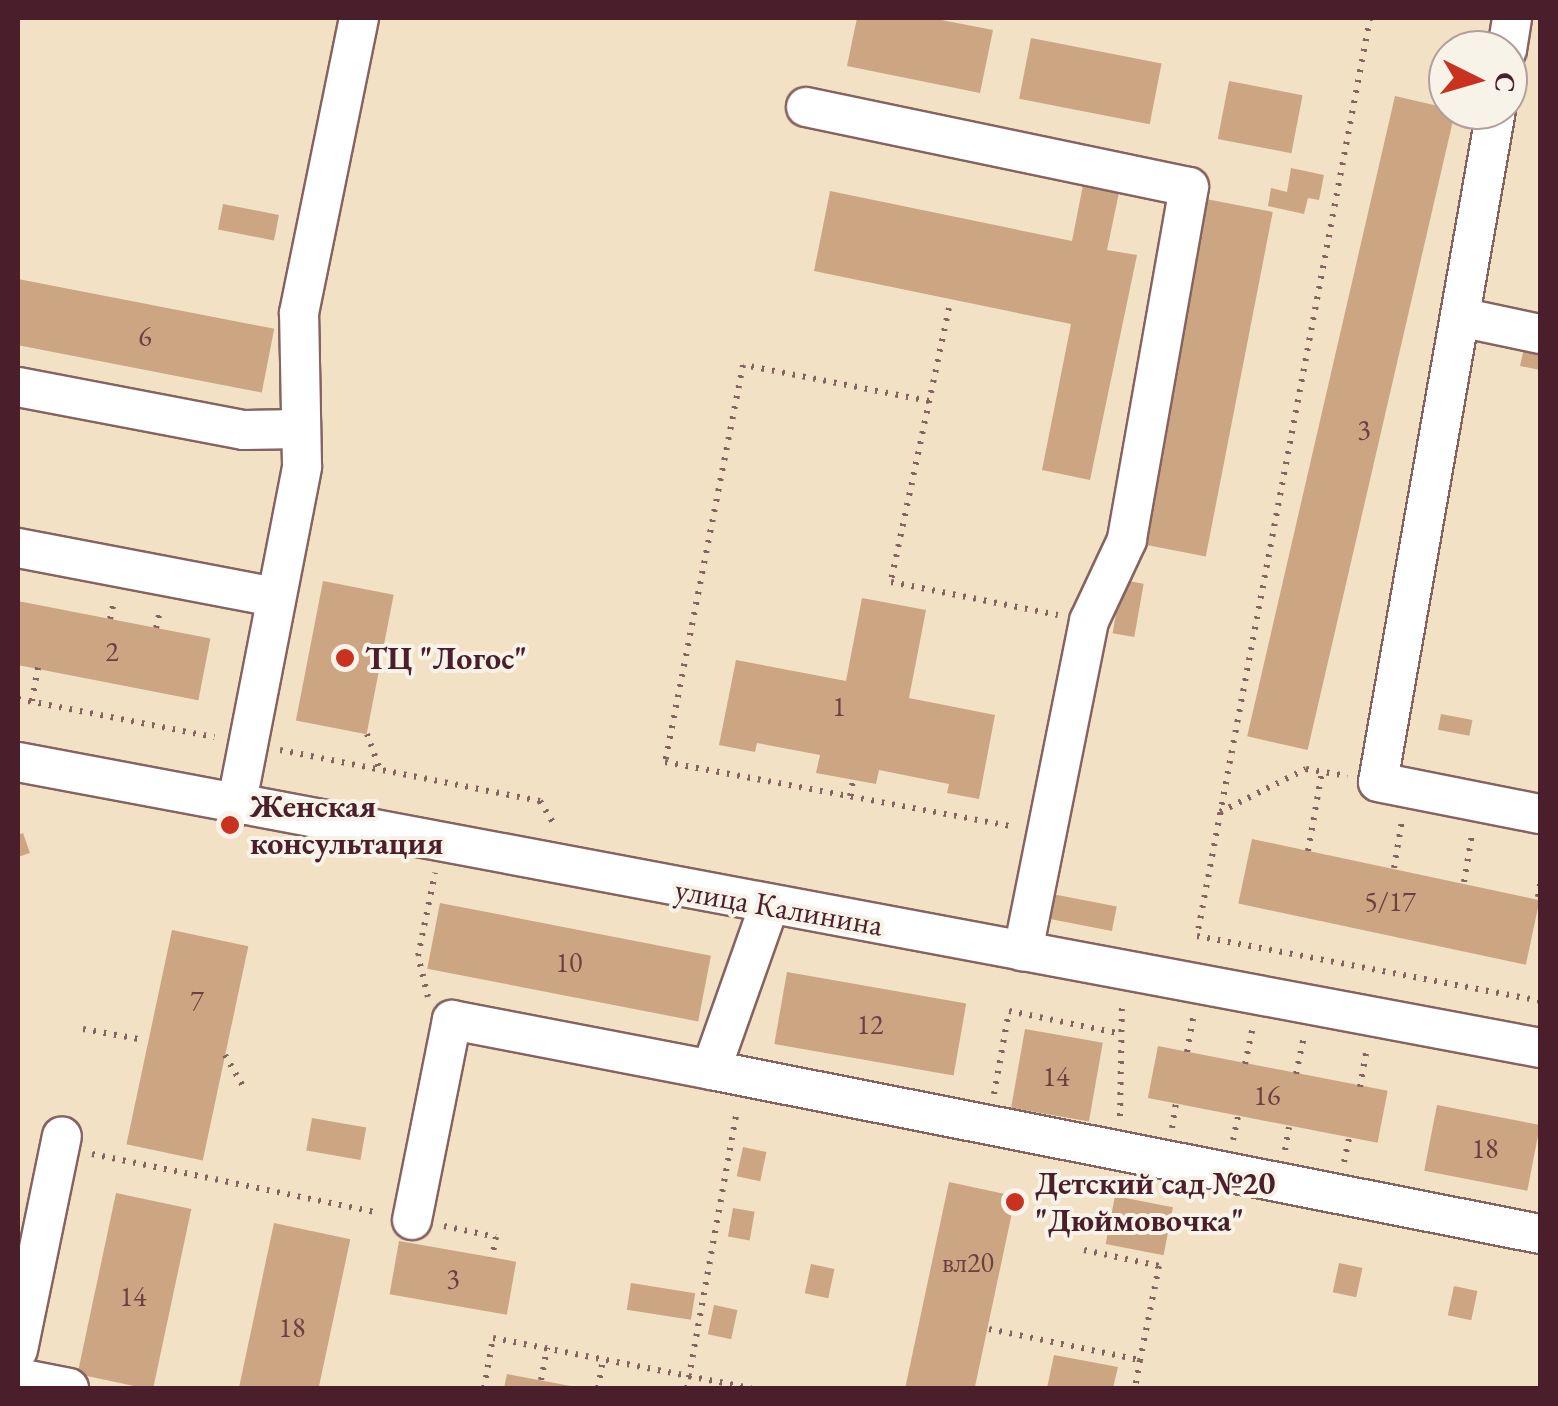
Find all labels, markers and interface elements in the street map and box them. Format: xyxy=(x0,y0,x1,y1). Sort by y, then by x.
north arrow xyxy=(1428,30,1528,130)
text: С xyxy=(1487,71,1525,94)
house number: 6 xyxy=(138,319,152,353)
house number: 3 xyxy=(1357,412,1371,446)
house number: 2 xyxy=(105,634,119,668)
place label: ТЦ "Логос" xyxy=(365,639,527,677)
marker: ТЦ "Логос" xyxy=(334,647,356,669)
house number: 1 xyxy=(832,689,846,723)
place label: Женская консультация xyxy=(250,788,443,863)
marker: Женская консультация xyxy=(219,814,241,836)
street label: улица Калинина xyxy=(672,870,886,944)
house number: 5/17 xyxy=(1364,884,1416,918)
house number: 10 xyxy=(556,945,582,979)
house number: 7 xyxy=(190,983,204,1017)
house number: 12 xyxy=(857,1007,883,1041)
house number: 14 xyxy=(1043,1059,1069,1093)
house number: 16 xyxy=(1254,1078,1280,1112)
house number: 18 xyxy=(1472,1131,1498,1165)
place label: Детский сад №20 "Дюймовочка" xyxy=(1035,1165,1275,1240)
marker: Детский сад №20 "Дюймовочка" xyxy=(1004,1191,1026,1213)
house number: вл20 xyxy=(942,1245,994,1279)
house number: 3 xyxy=(446,1261,460,1295)
house number: 14 xyxy=(120,1279,146,1313)
house number: 18 xyxy=(279,1310,305,1344)

